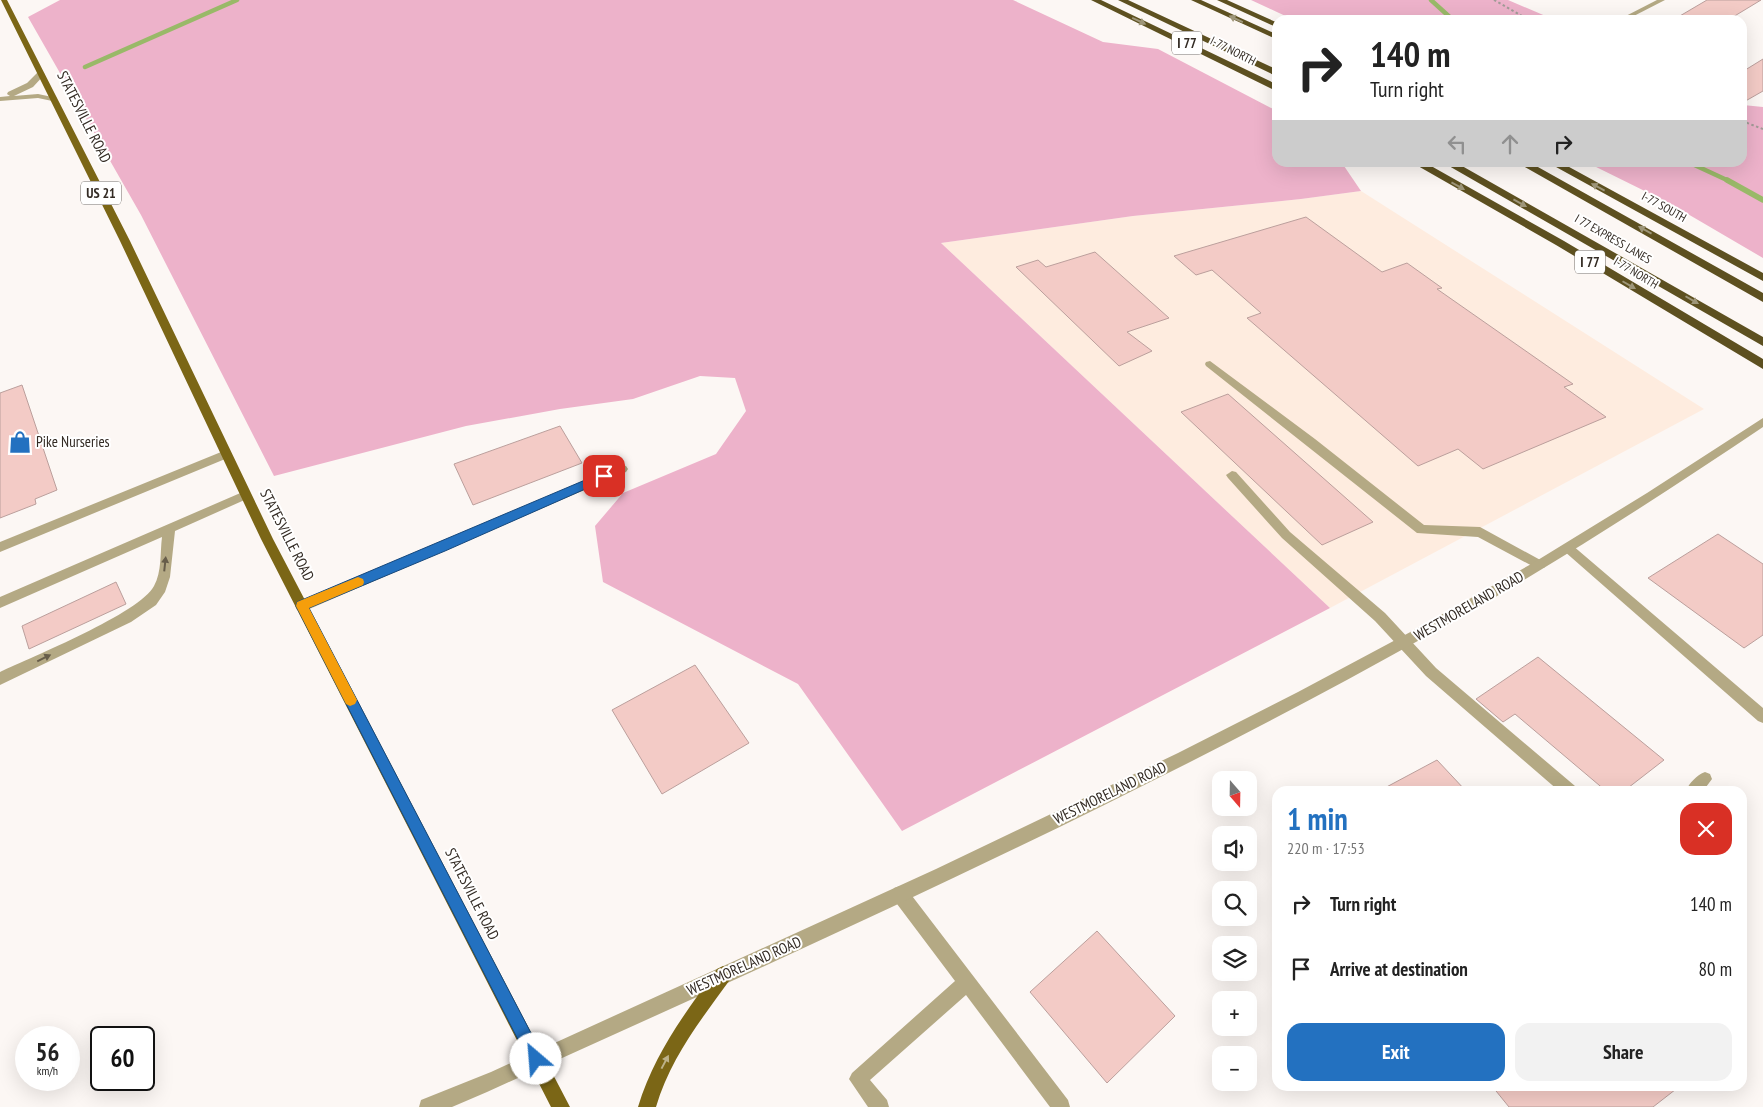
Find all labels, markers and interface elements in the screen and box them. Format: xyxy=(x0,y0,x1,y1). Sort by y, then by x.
one-way arrow xyxy=(1229,15,1243,23)
one-way arrow xyxy=(1132,17,1146,25)
text: 140 m xyxy=(1370,31,1451,77)
road number: I 77 xyxy=(1172,32,1202,54)
street label: I-77 NORTH xyxy=(1208,33,1259,68)
icon: right xyxy=(1287,35,1352,100)
street label: STATESVILLE ROAD xyxy=(53,68,116,166)
text: Turn right xyxy=(1370,75,1444,103)
icon: left xyxy=(1443,130,1471,158)
icon: ahead xyxy=(1496,130,1524,158)
icon: right xyxy=(1549,130,1577,158)
road number: US 21 xyxy=(81,182,121,204)
one-way arrow xyxy=(1451,182,1466,190)
one-way arrow xyxy=(1590,183,1605,191)
street label: I-77 SOUTH xyxy=(1639,188,1689,225)
one-way arrow xyxy=(1514,198,1527,207)
street label: I 77 EXPRESS LANES xyxy=(1572,211,1654,267)
one-way arrow xyxy=(1637,226,1652,234)
road number: I 77 xyxy=(1575,250,1605,274)
street label: I-77 NORTH xyxy=(1611,253,1661,292)
one-way arrow xyxy=(1623,280,1636,289)
one-way arrow xyxy=(1685,296,1698,305)
shop icon: Pike Nurseries xyxy=(7,429,33,455)
place label: Pike Nurseries xyxy=(36,432,110,451)
pin xyxy=(583,455,625,497)
icon: arrive xyxy=(590,462,618,490)
street label: STATESVILLE ROAD xyxy=(256,486,319,584)
one-way arrow xyxy=(161,555,169,571)
street label: WESTMORELAND ROAD xyxy=(1411,566,1527,645)
one-way arrow xyxy=(37,654,51,662)
street label: WESTMORELAND ROAD xyxy=(1050,757,1169,828)
north arrow xyxy=(1212,771,1258,816)
map controls xyxy=(1212,771,1257,1091)
text: 1 min xyxy=(1287,799,1348,838)
button: close xyxy=(1680,803,1732,855)
button: sound xyxy=(1212,826,1257,871)
text: 220 m · 17:53 xyxy=(1287,838,1365,858)
street label: STATESVILLE ROAD xyxy=(441,845,504,943)
button: search xyxy=(1212,881,1257,926)
icon: right xyxy=(1287,890,1315,918)
text: Turn right xyxy=(1330,892,1396,916)
text: 140 m xyxy=(1690,892,1732,916)
street label: WESTMORELAND ROAD xyxy=(684,932,804,999)
button: layers xyxy=(1212,936,1257,981)
icon: arrive xyxy=(1287,955,1315,983)
text: Arrive at destination xyxy=(1330,957,1468,981)
text: 80 m xyxy=(1699,957,1732,981)
button: + xyxy=(1212,991,1257,1036)
button: Exit xyxy=(1287,1023,1505,1081)
button: Share xyxy=(1515,1023,1732,1081)
speed limit sign: 60 xyxy=(90,1026,155,1091)
position arrow xyxy=(509,1032,561,1084)
text: 56 xyxy=(36,1036,59,1068)
button: − xyxy=(1212,1046,1257,1091)
one-way arrow xyxy=(661,1054,669,1069)
text: km/h xyxy=(37,1063,58,1078)

